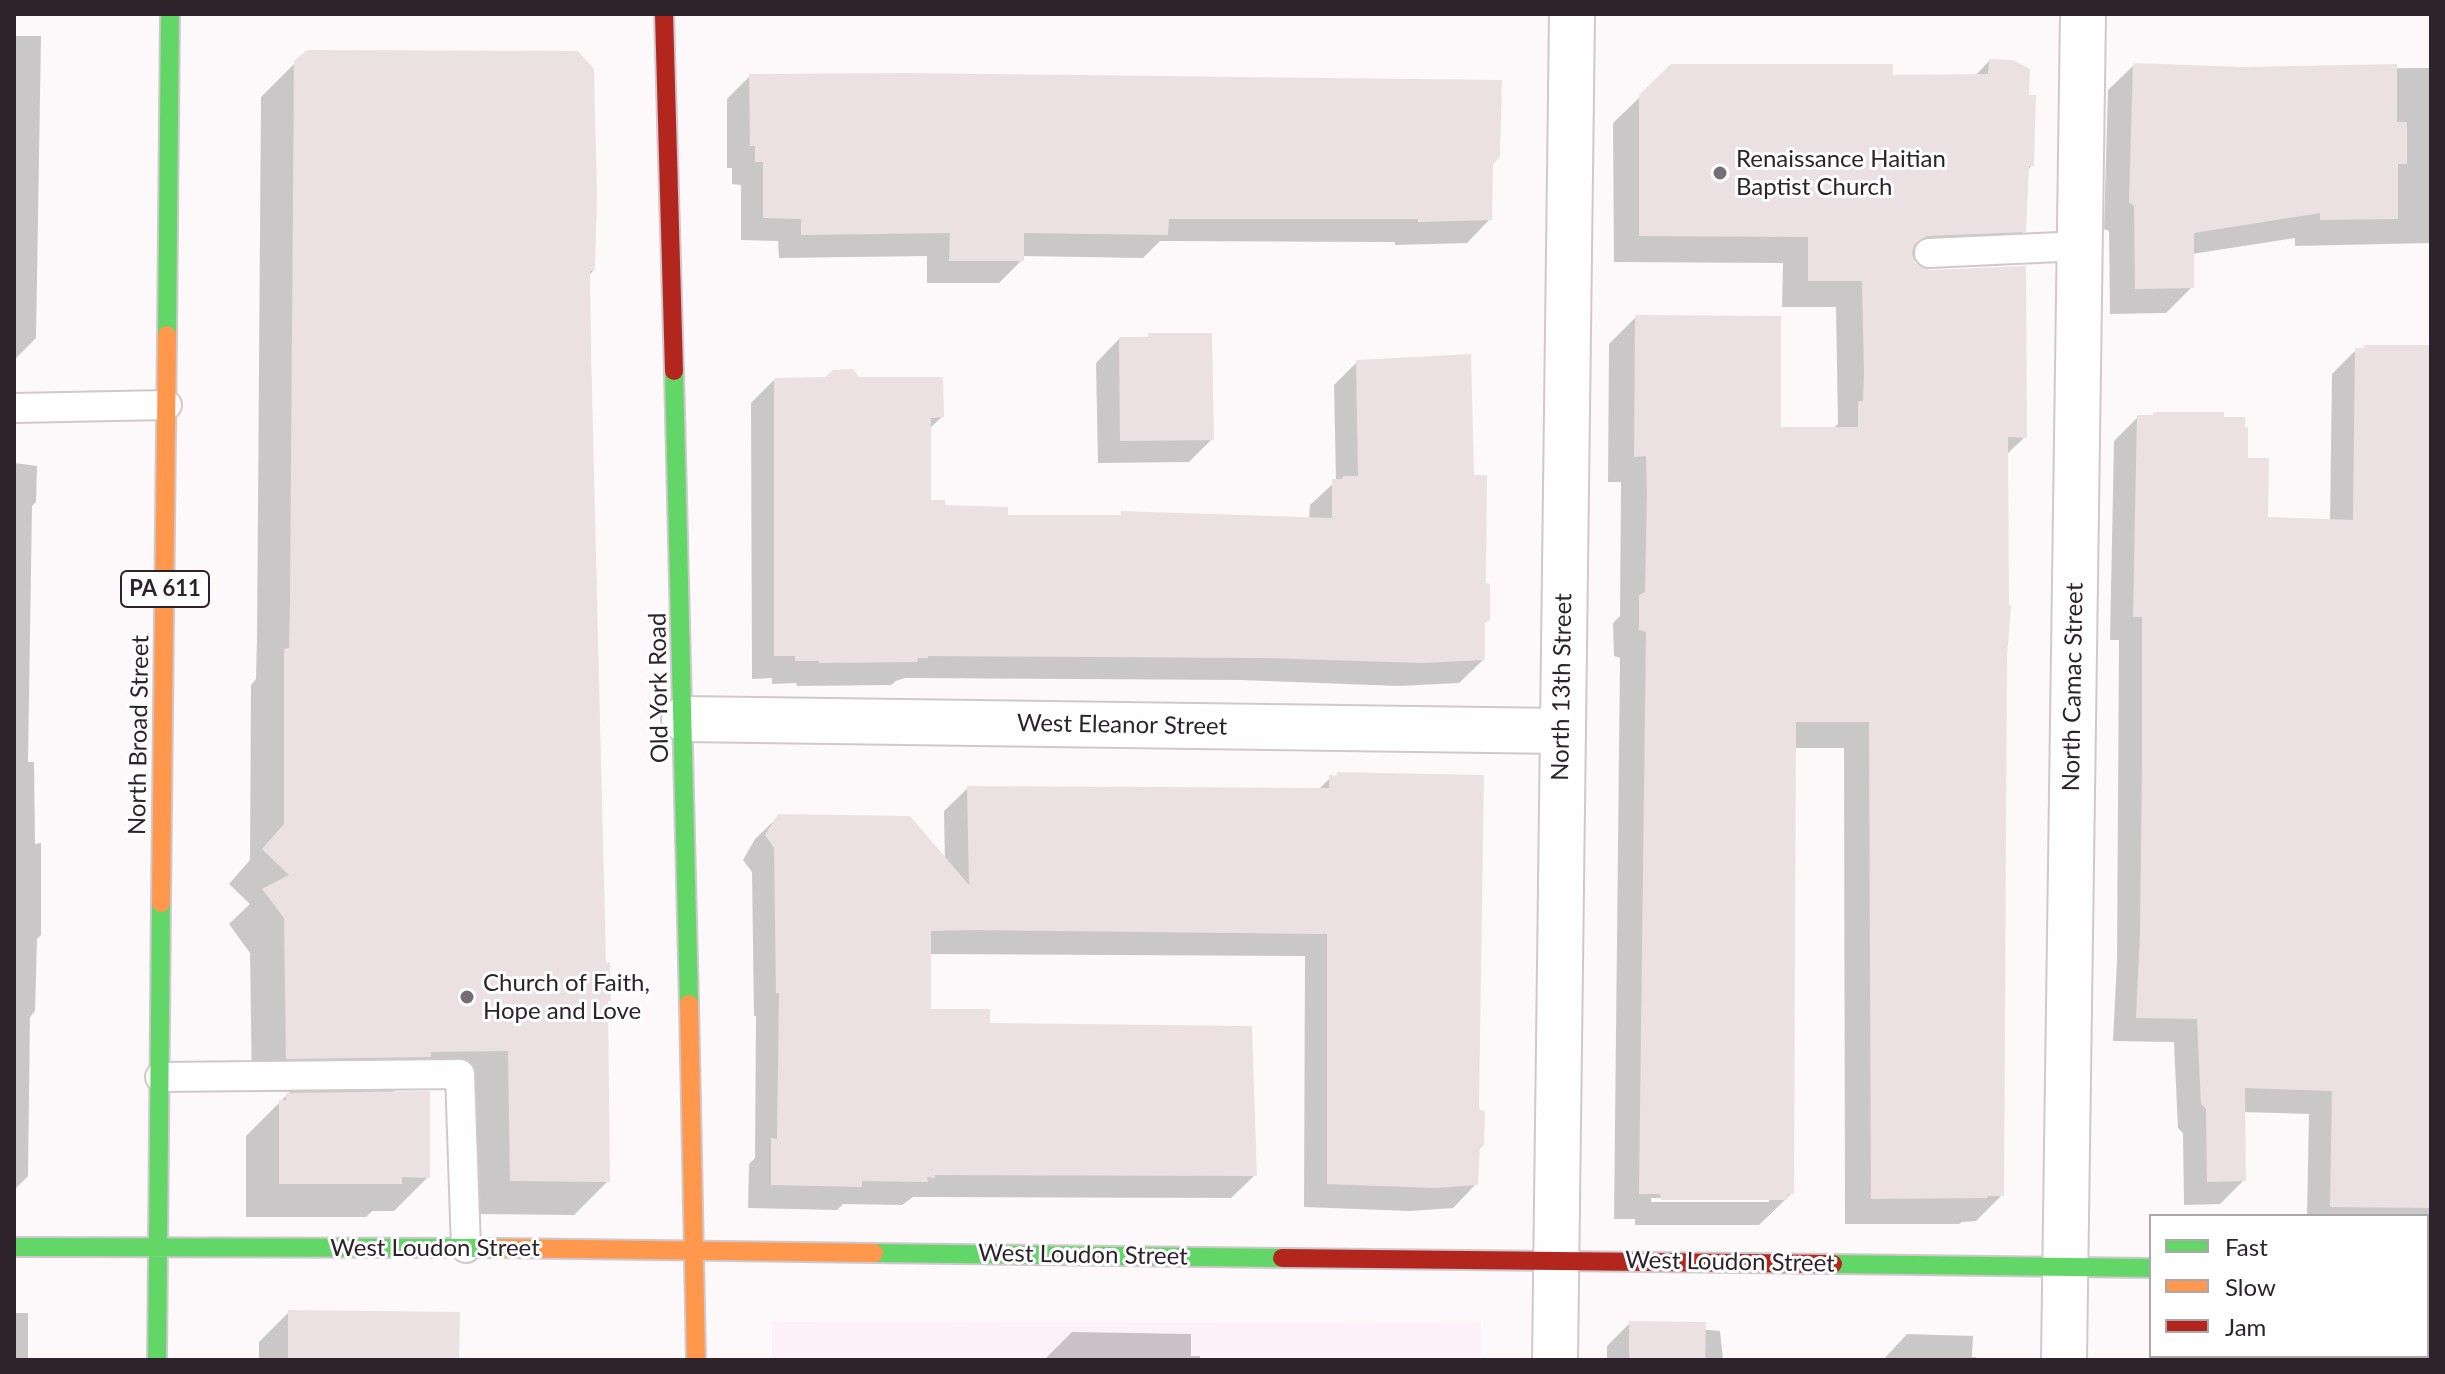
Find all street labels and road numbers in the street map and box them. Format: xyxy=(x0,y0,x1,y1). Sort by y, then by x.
road number: PA 611 xyxy=(121,571,209,607)
street label: North Camac Street xyxy=(2057,582,2089,792)
street label: North 13th Street xyxy=(1546,593,1578,781)
street label: Old York Road xyxy=(643,613,675,763)
street label: North Broad Street xyxy=(123,635,155,835)
street label: West Eleanor Street xyxy=(1017,709,1227,741)
street label: West Loudon Street xyxy=(330,1234,540,1262)
street label: West Loudon Street xyxy=(978,1239,1188,1271)
street label: West Loudon Street xyxy=(1625,1246,1835,1278)

